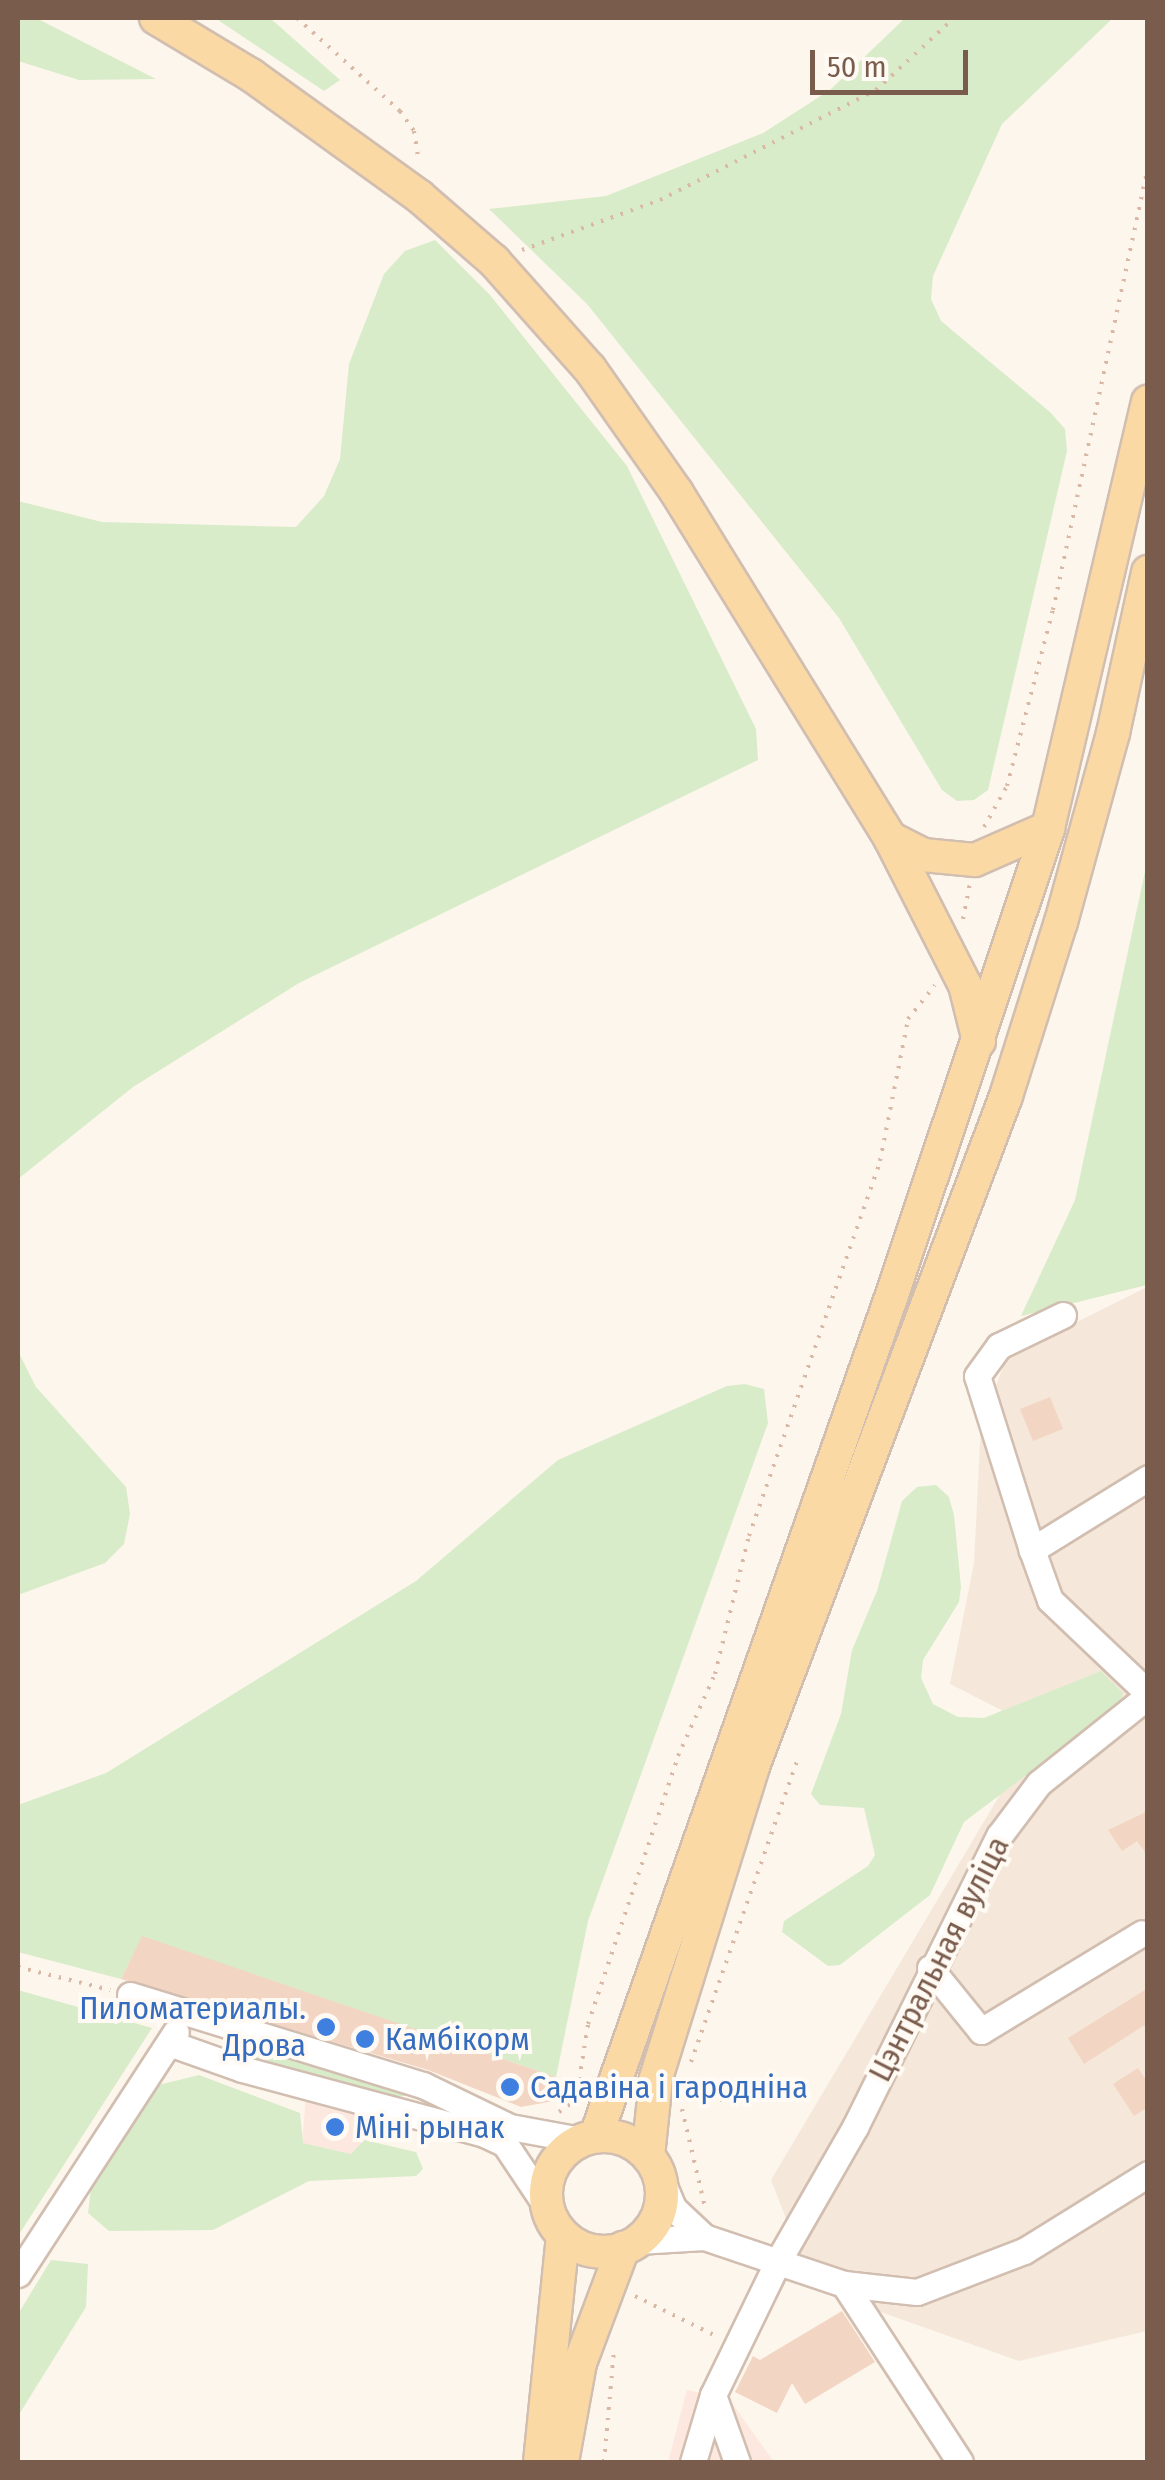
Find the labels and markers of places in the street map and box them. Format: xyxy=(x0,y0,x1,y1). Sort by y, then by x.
place label: Пиломатериалы. Дрова xyxy=(79,1990,306,2065)
marker: Пиломатериалы. Дрова xyxy=(315,2016,337,2038)
place label: Камбікорм xyxy=(385,2020,530,2058)
marker: Камбікорм xyxy=(354,2028,376,2050)
place label: Садавіна і гародніна xyxy=(530,2068,808,2106)
marker: Садавіна і гародніна xyxy=(499,2076,521,2098)
place label: Міні рынак xyxy=(355,2108,505,2146)
marker: Міні рынак xyxy=(324,2116,346,2138)

